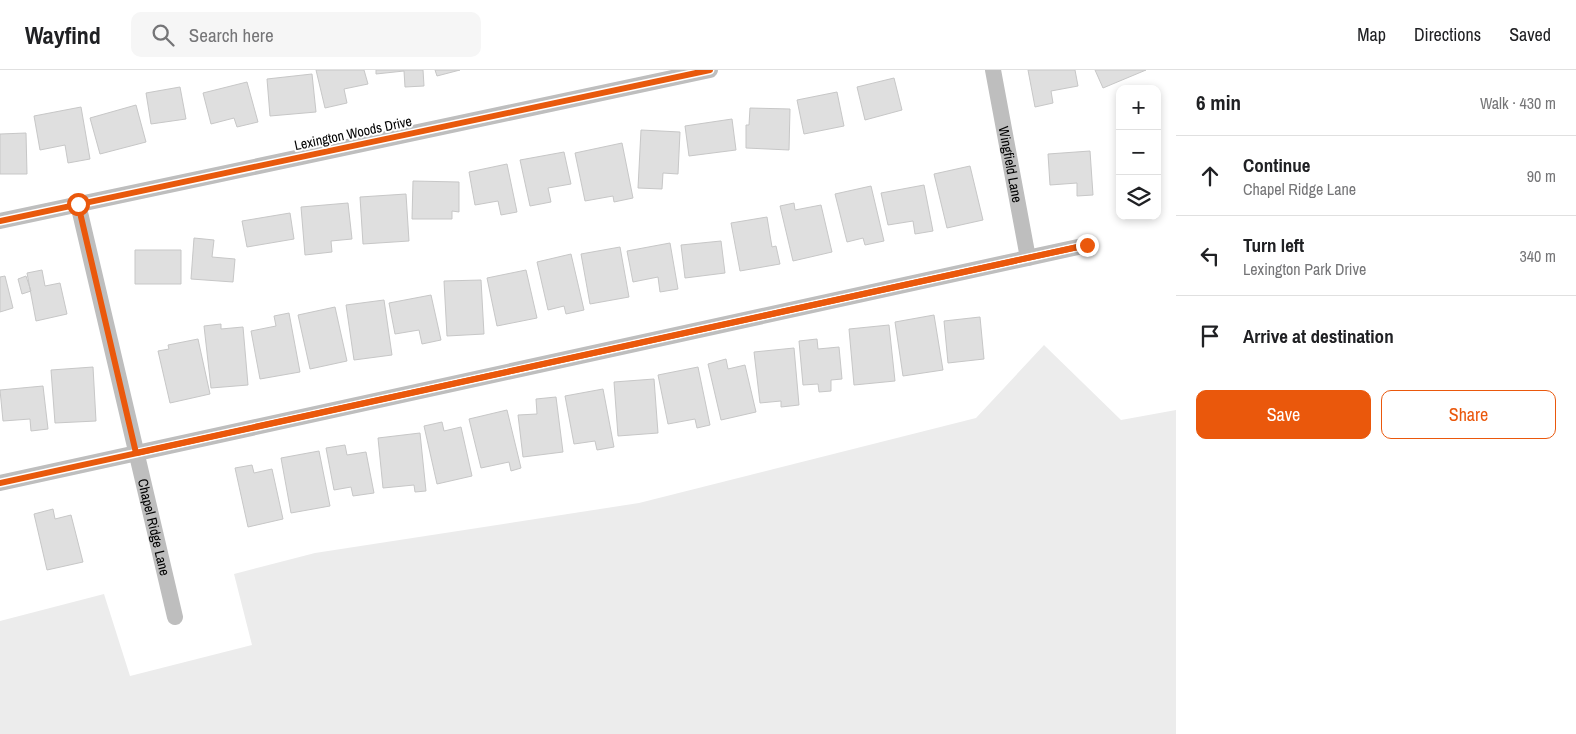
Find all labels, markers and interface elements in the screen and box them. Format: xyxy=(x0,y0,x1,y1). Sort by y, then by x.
search box xyxy=(131,12,481,57)
text: Wayfind xyxy=(25,19,101,51)
icon: search xyxy=(149,21,177,49)
text: Search here xyxy=(189,22,274,48)
text: Map xyxy=(1357,22,1386,47)
text: Directions xyxy=(1414,22,1481,47)
text: Saved xyxy=(1509,22,1551,47)
map controls xyxy=(1116,85,1161,220)
button: + xyxy=(1116,85,1161,130)
text: 6 min xyxy=(1196,88,1241,117)
text: Walk · 430 m xyxy=(1480,92,1556,114)
street label: Lexington Woods Drive xyxy=(293,112,413,154)
street label: Wingfield Lane xyxy=(995,125,1026,204)
button: − xyxy=(1116,130,1161,175)
text: Continue xyxy=(1243,152,1311,178)
icon: ahead xyxy=(1196,162,1224,190)
text: 90 m xyxy=(1527,165,1556,187)
button: layers xyxy=(1116,175,1161,220)
text: Chapel Ridge Lane xyxy=(1243,178,1356,200)
route start xyxy=(67,193,90,216)
text: Turn left xyxy=(1243,232,1304,258)
route end xyxy=(1076,234,1099,257)
icon: left xyxy=(1196,242,1224,270)
text: 340 m xyxy=(1520,245,1556,267)
text: Lexington Park Drive xyxy=(1243,258,1366,280)
icon: arrive xyxy=(1196,322,1224,350)
text: Arrive at destination xyxy=(1243,323,1394,349)
button: Save xyxy=(1196,390,1371,439)
button: Share xyxy=(1381,390,1556,439)
street label: Chapel Ridge Lane xyxy=(134,477,174,577)

